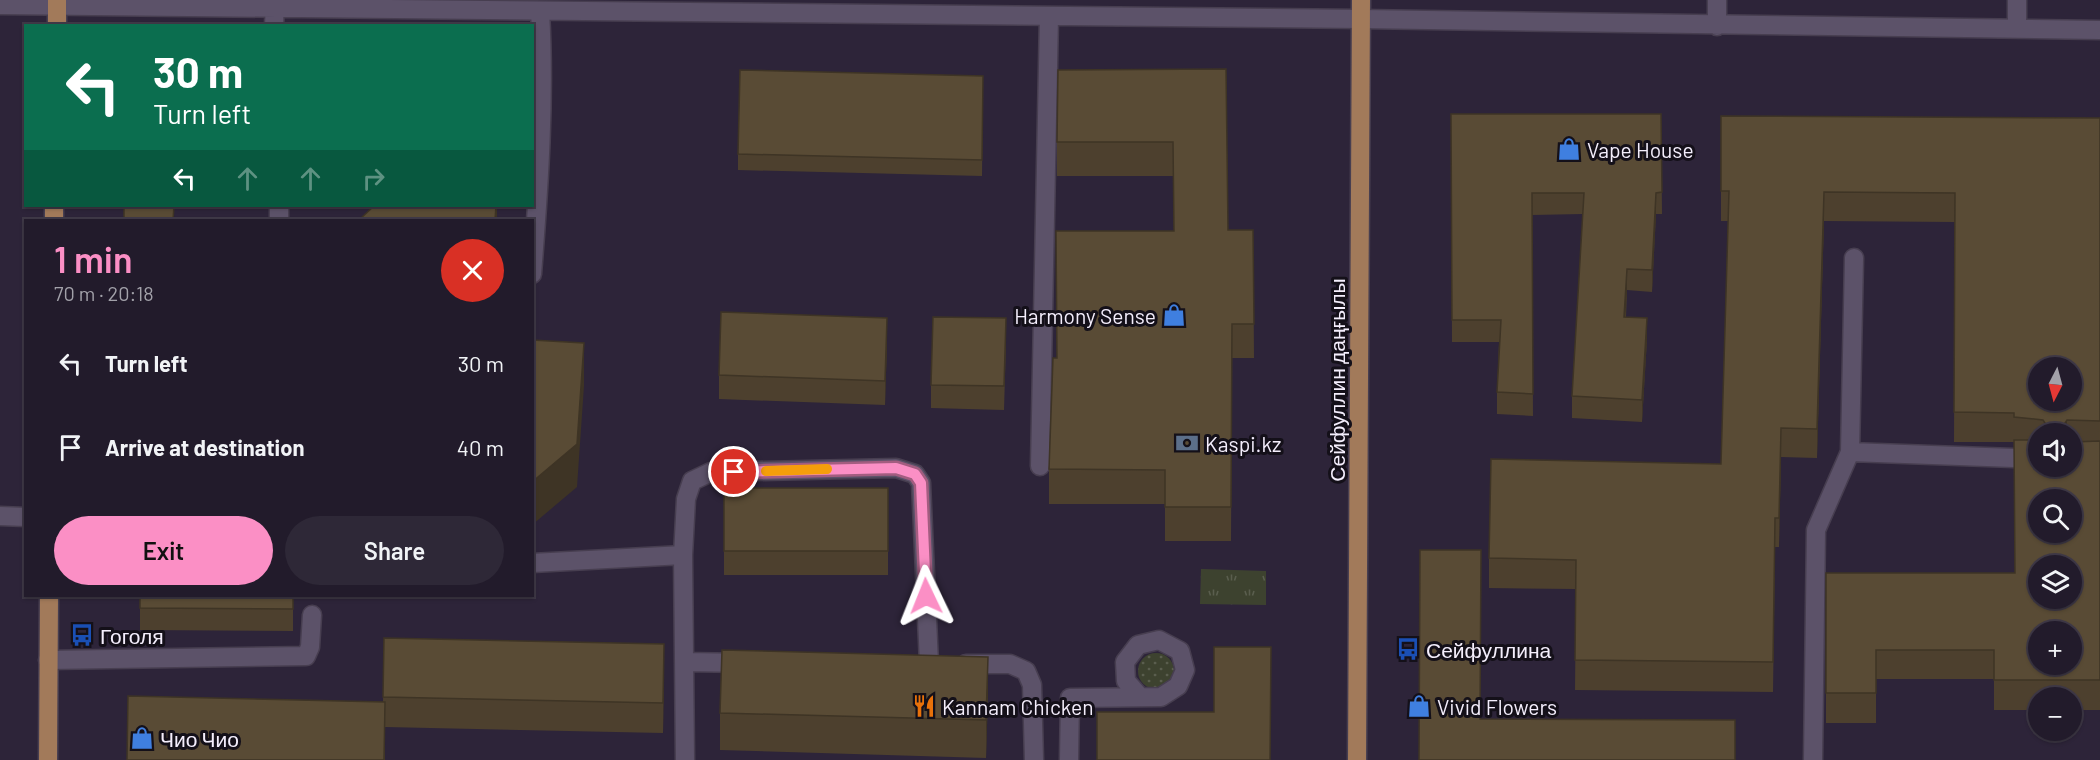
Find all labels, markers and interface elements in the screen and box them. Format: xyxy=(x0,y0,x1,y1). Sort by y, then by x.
text: 30 m xyxy=(153,46,243,96)
icon: left xyxy=(54,48,132,126)
text: Turn left xyxy=(153,97,251,129)
shop icon: Vape House xyxy=(1556,136,1582,162)
place label: Vape House xyxy=(1587,137,1694,162)
icon: left xyxy=(168,162,201,195)
icon: ahead xyxy=(231,162,264,195)
icon: ahead xyxy=(294,162,327,195)
icon: right xyxy=(357,162,390,195)
text: 1 min xyxy=(54,237,133,280)
button: close xyxy=(441,239,504,302)
street label: Сейфуллин даңғылы xyxy=(1324,278,1349,482)
text: 70 m · 20:18 xyxy=(54,281,154,305)
shop icon: Harmony Sense xyxy=(1161,302,1187,328)
place label: Harmony Sense xyxy=(1014,303,1156,328)
icon: left xyxy=(54,347,87,380)
text: Turn left xyxy=(105,350,188,376)
text: 30 m xyxy=(458,350,504,376)
north arrow xyxy=(2028,357,2082,411)
map controls xyxy=(2028,357,2082,741)
button: sound xyxy=(2028,423,2082,477)
bank icon: Kaspi.kz xyxy=(1174,430,1200,456)
icon: arrive xyxy=(54,431,87,464)
place label: Kaspi.kz xyxy=(1205,431,1281,456)
text: Arrive at destination xyxy=(105,434,304,460)
text: 40 m xyxy=(457,434,504,460)
pin xyxy=(708,446,759,497)
icon: arrive xyxy=(717,455,750,488)
button: search xyxy=(2028,489,2082,543)
button: Exit xyxy=(54,516,273,585)
button: Share xyxy=(285,516,504,585)
button: layers xyxy=(2028,555,2082,609)
position arrow xyxy=(894,564,958,628)
button: + xyxy=(2028,621,2082,675)
bus stop icon: Гоголя xyxy=(69,622,95,648)
place label: Гоголя xyxy=(100,623,164,648)
bus stop icon: Сейфуллина xyxy=(1395,636,1421,662)
place label: Сейфуллина xyxy=(1426,637,1551,662)
button: − xyxy=(2028,687,2082,741)
restaurant icon: Kannam Chicken xyxy=(911,693,937,719)
shop icon: Vivid Flowers xyxy=(1406,693,1432,719)
place label: Kannam Chicken xyxy=(942,694,1093,719)
place label: Vivid Flowers xyxy=(1437,694,1557,719)
shop icon: Чио Чио xyxy=(129,725,155,751)
place label: Чио Чио xyxy=(160,726,239,751)

